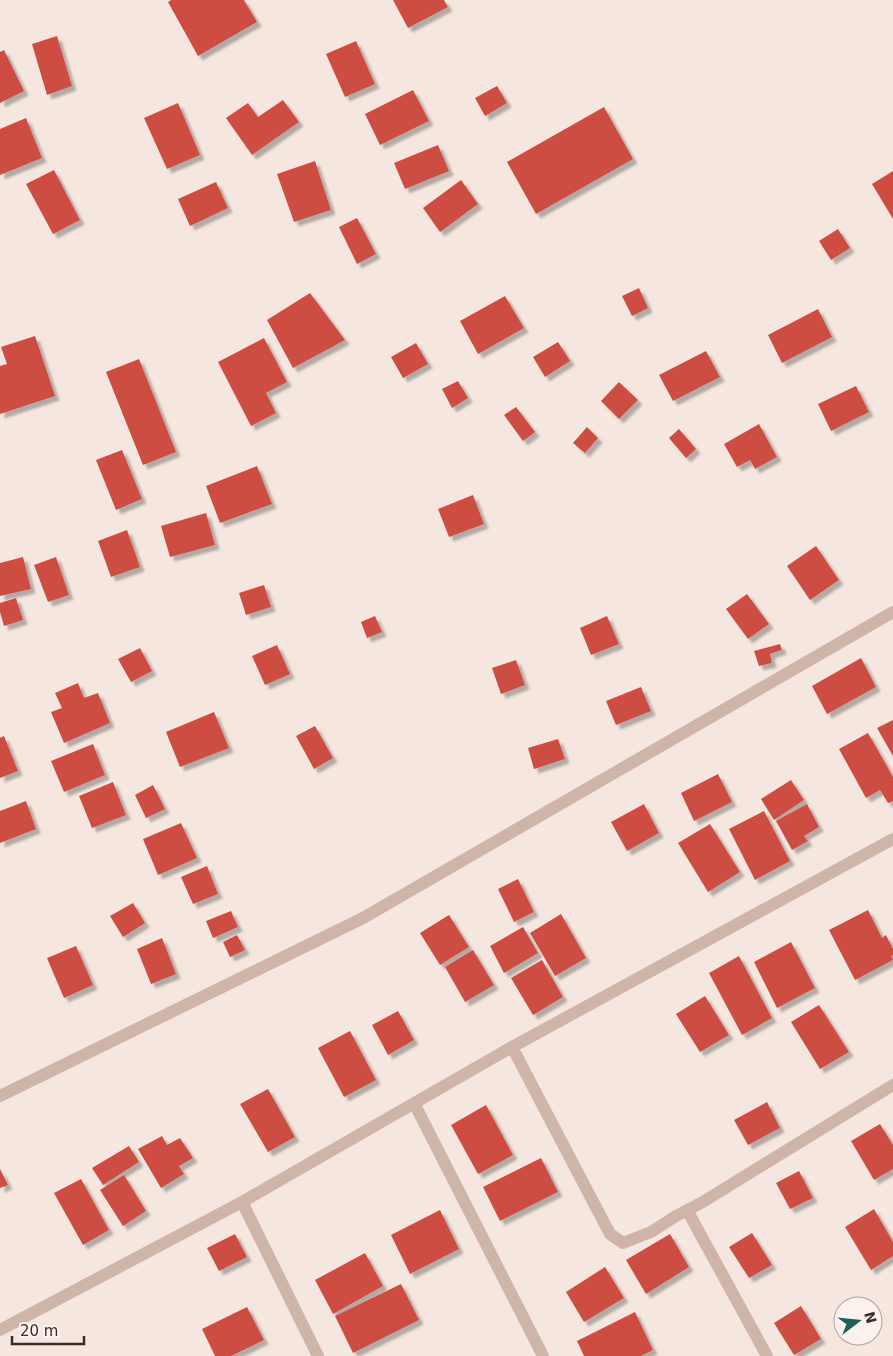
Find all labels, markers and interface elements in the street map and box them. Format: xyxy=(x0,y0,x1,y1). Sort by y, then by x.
north arrow xyxy=(833,1296,883,1346)
text: N xyxy=(861,1310,880,1325)
scale bar xyxy=(12,1314,85,1346)
text: 20 m xyxy=(20,1322,58,1340)

